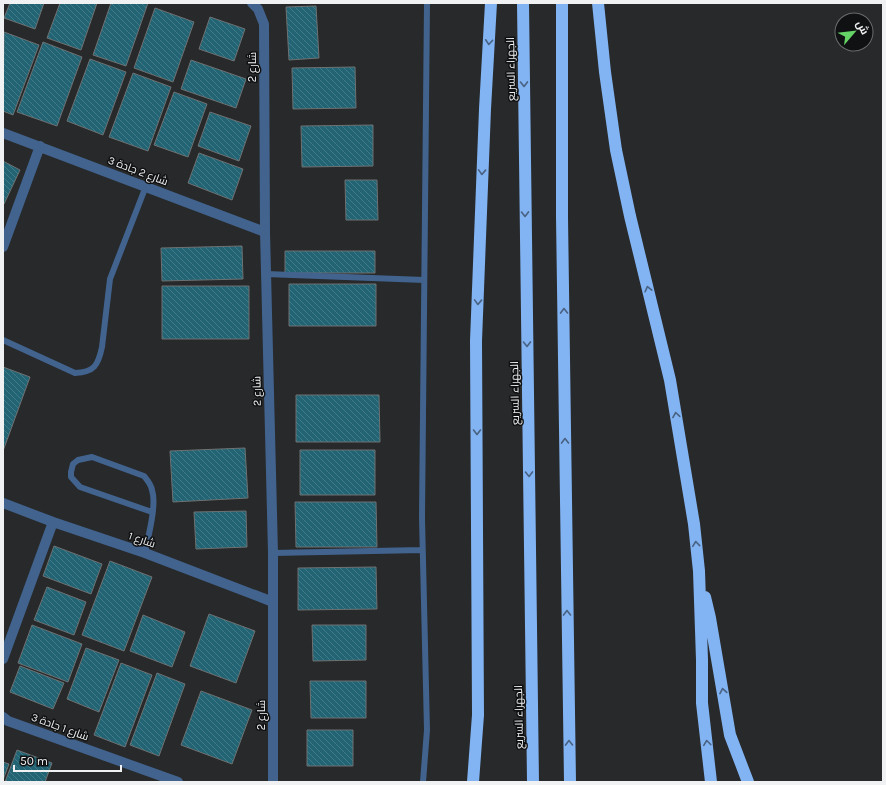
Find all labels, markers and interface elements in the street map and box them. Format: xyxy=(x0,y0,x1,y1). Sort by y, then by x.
north arrow xyxy=(834,12,874,52)
text: ش xyxy=(853,18,871,37)
street label: الجهراء السريع xyxy=(504,37,519,101)
one-way arrow xyxy=(484,39,493,45)
street label: شارع 2 xyxy=(246,52,260,82)
one-way arrow xyxy=(520,81,528,87)
street label: شارع 2 جادة 3 xyxy=(106,154,170,189)
one-way arrow xyxy=(478,169,487,175)
one-way arrow xyxy=(521,211,530,217)
one-way arrow xyxy=(644,285,652,292)
one-way arrow xyxy=(473,299,482,305)
one-way arrow xyxy=(559,308,568,314)
one-way arrow xyxy=(523,341,531,347)
street label: الجهراء السريع xyxy=(508,361,523,425)
street label: شارع 2 xyxy=(250,376,265,406)
one-way arrow xyxy=(672,412,681,418)
one-way arrow xyxy=(473,429,481,435)
one-way arrow xyxy=(561,438,569,444)
one-way arrow xyxy=(525,471,533,477)
street label: شارع 1 xyxy=(127,529,157,552)
one-way arrow xyxy=(692,541,701,547)
one-way arrow xyxy=(563,610,571,616)
street label: الجهراء السريع xyxy=(512,685,527,749)
one-way arrow xyxy=(719,688,728,694)
street label: شارع 2 xyxy=(255,700,269,730)
street label: شارع 1 جادة 3 xyxy=(29,711,91,744)
one-way arrow xyxy=(565,740,573,746)
one-way arrow xyxy=(703,740,712,746)
scale bar xyxy=(14,747,121,773)
text: 50 m xyxy=(20,754,48,768)

